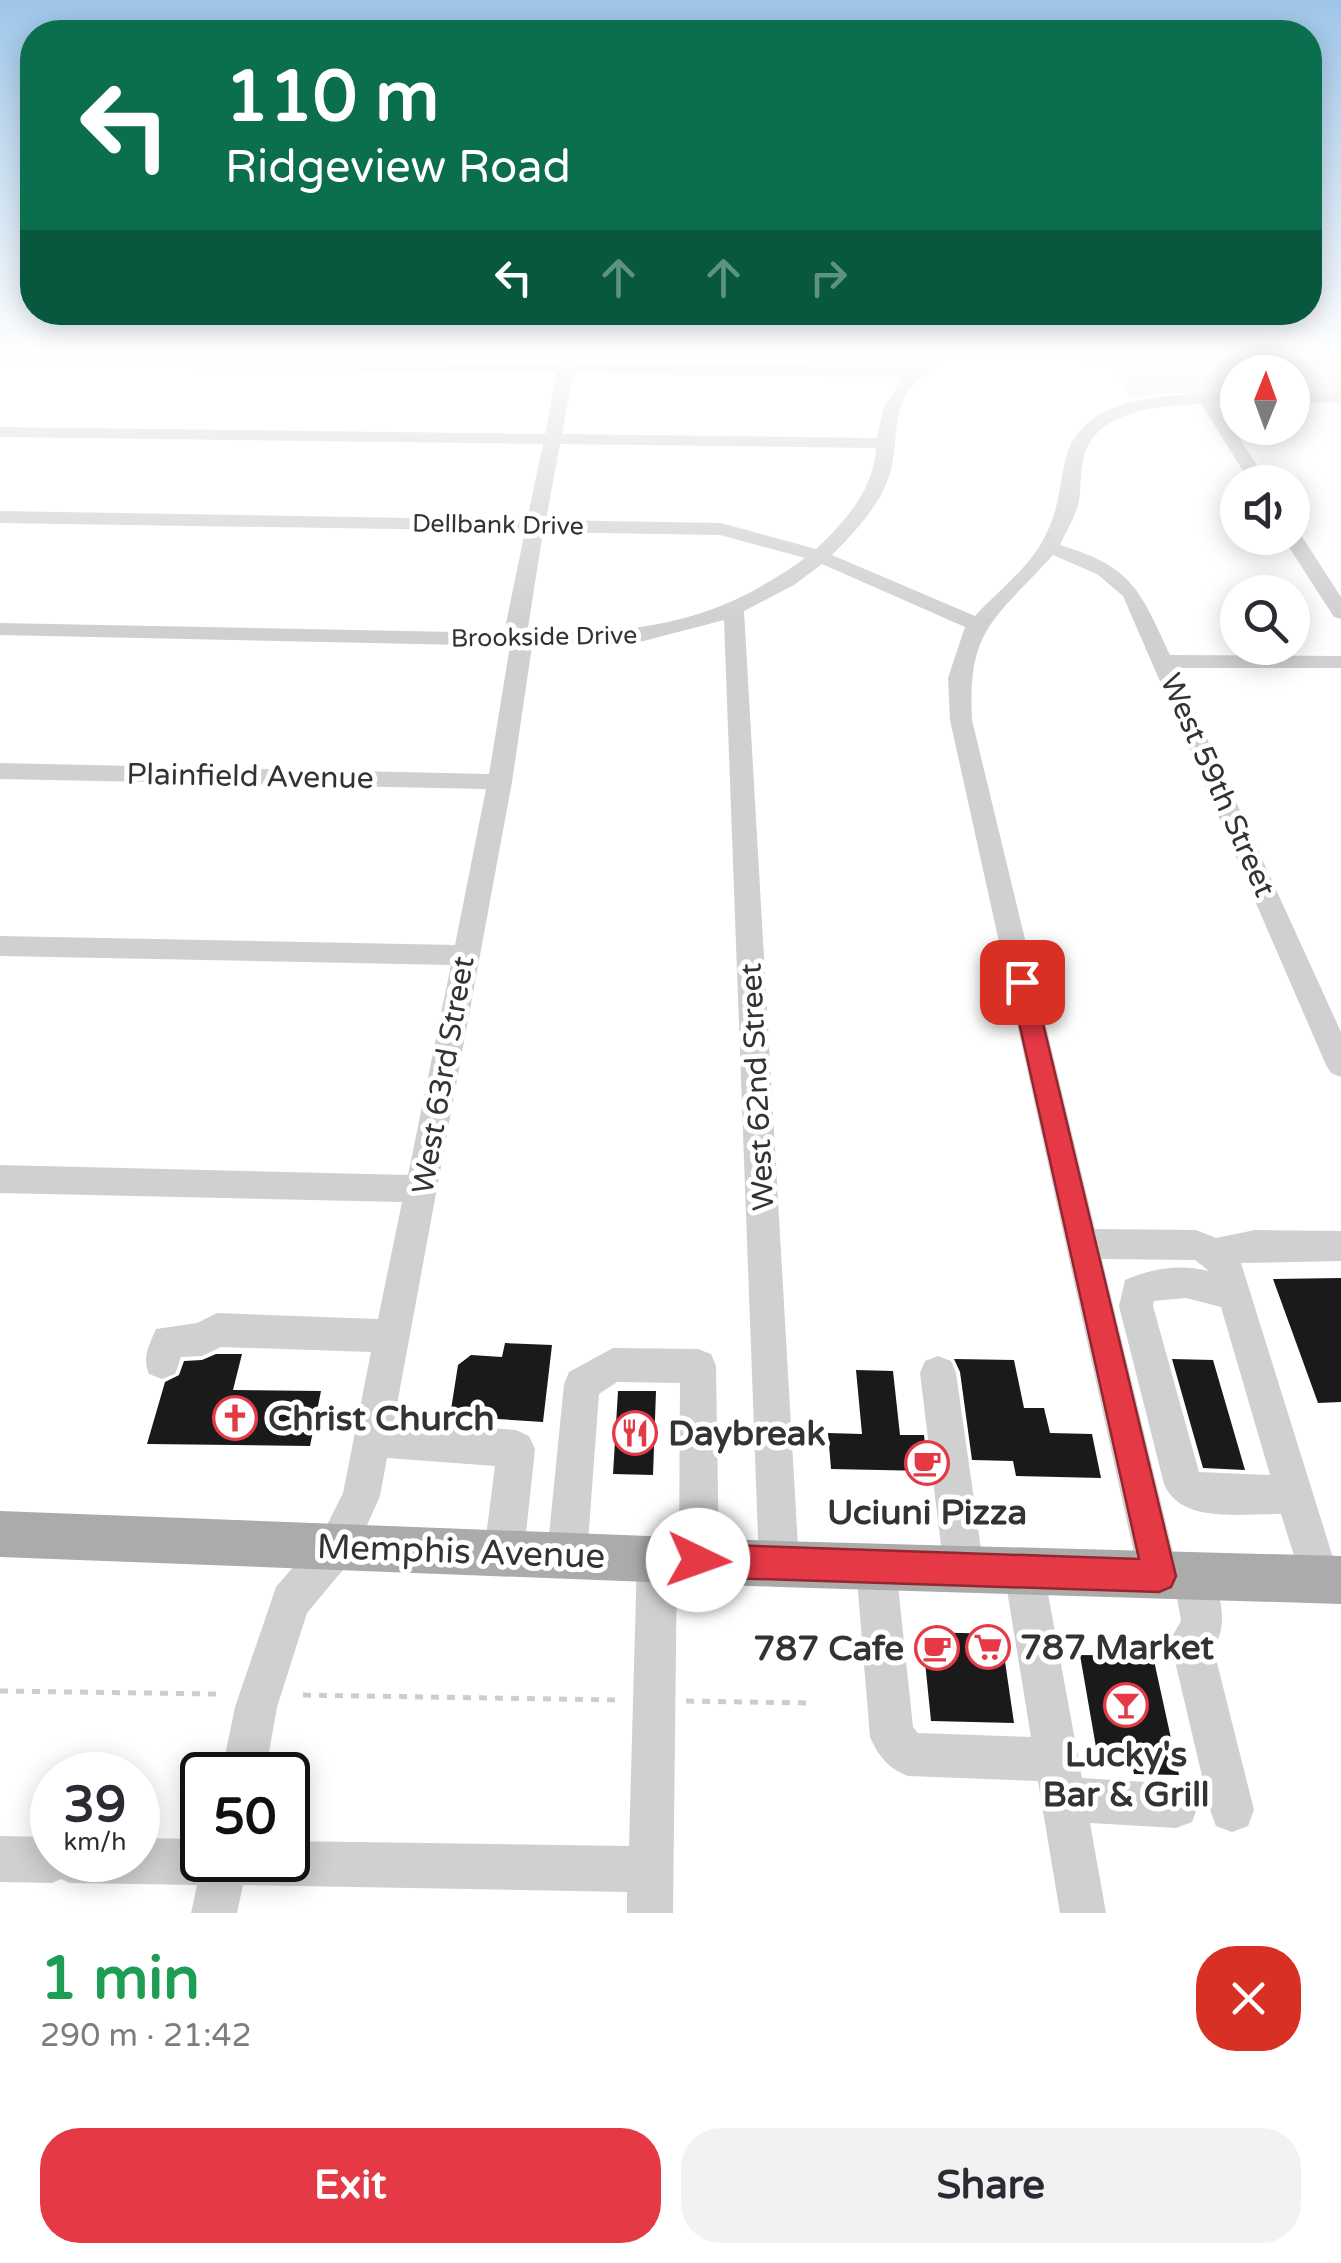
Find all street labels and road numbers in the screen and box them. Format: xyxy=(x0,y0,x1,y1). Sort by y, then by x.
street label: Dellbank Drive xyxy=(412,509,584,541)
street label: Brookside Drive xyxy=(451,620,638,654)
street label: West 59th Street xyxy=(1152,668,1283,903)
street label: Plainfield Avenue xyxy=(126,756,374,797)
street label: West 63rd Street xyxy=(404,953,483,1197)
street label: West 62nd Street xyxy=(733,962,782,1212)
street label: Memphis Avenue xyxy=(316,1526,606,1578)

